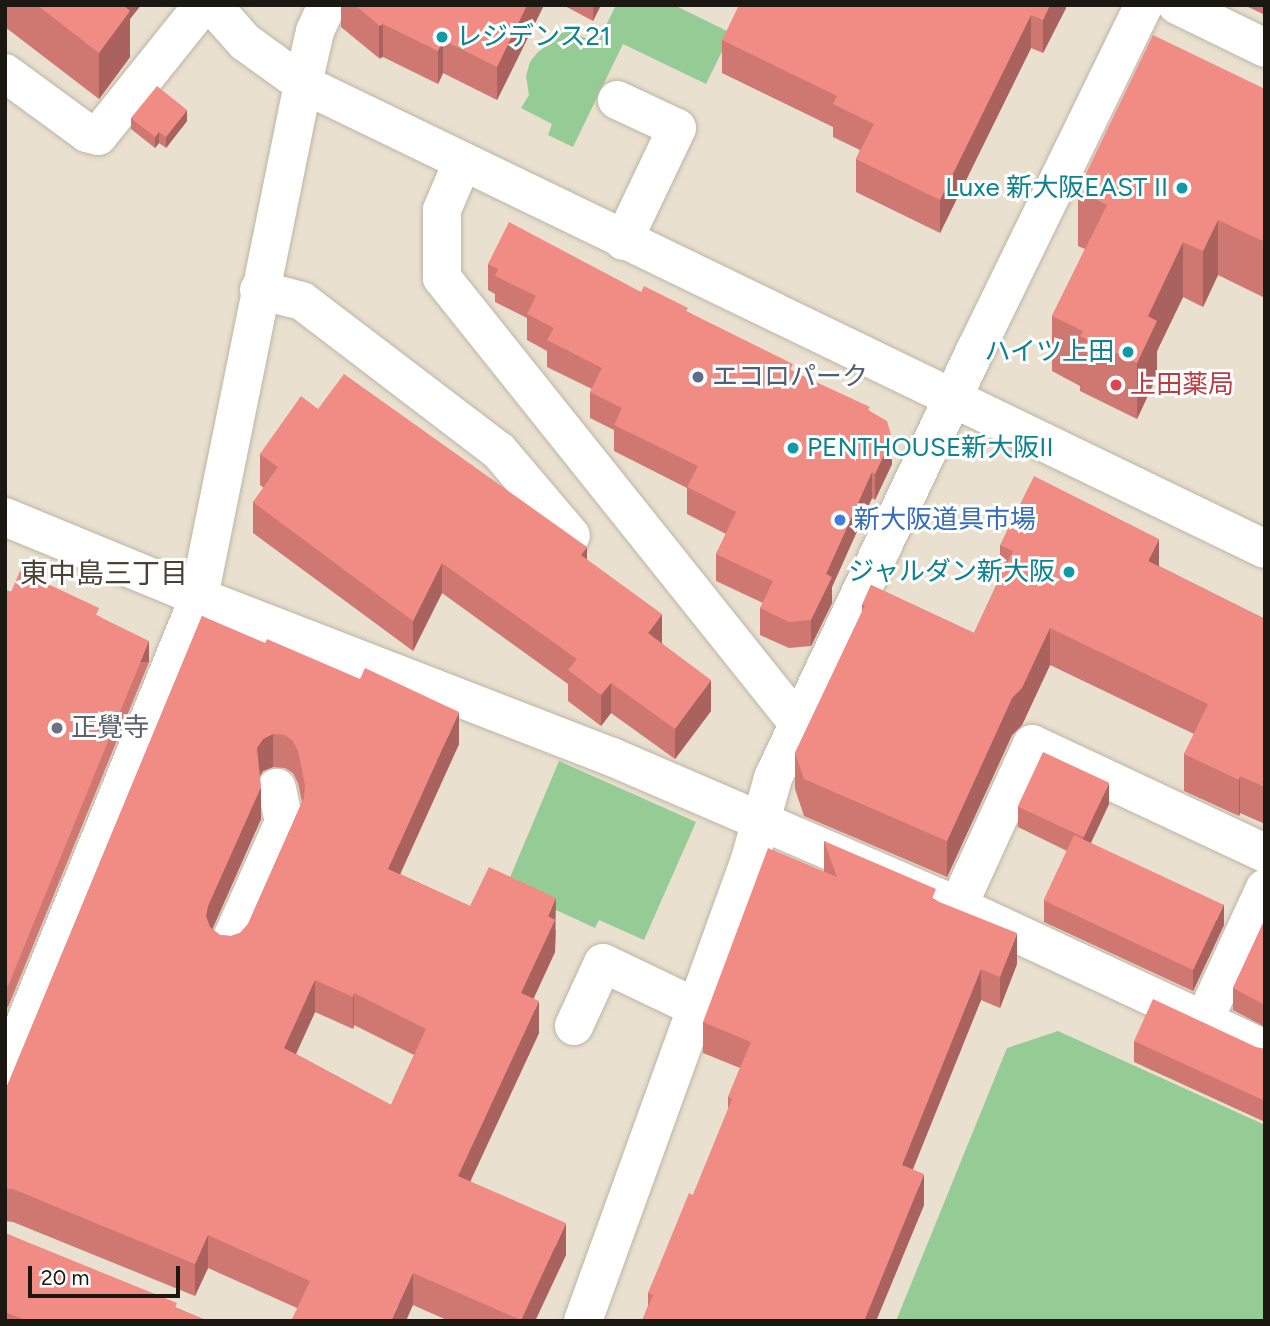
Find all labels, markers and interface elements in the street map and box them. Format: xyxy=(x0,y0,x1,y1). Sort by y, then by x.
place label: レジデンス21 xyxy=(456,21,611,53)
marker: レジデンス21 xyxy=(434,29,450,45)
place label: Luxe 新大阪EAST II xyxy=(945,172,1168,204)
marker: Luxe 新大阪EAST II xyxy=(1174,180,1190,196)
place label: ハイツ上田 xyxy=(984,336,1114,368)
marker: ハイツ上田 xyxy=(1120,344,1136,360)
place label: エコロパーク xyxy=(712,361,868,393)
marker: エコロパーク xyxy=(690,369,706,385)
place label: 上田薬局 xyxy=(1130,369,1234,401)
marker: 上田薬局 xyxy=(1108,377,1124,393)
place label: PENTHOUSE新大阪II xyxy=(807,432,1053,464)
marker: PENTHOUSE新大阪II xyxy=(785,440,801,456)
place label: 新大阪道具市場 xyxy=(854,504,1036,536)
marker: 新大阪道具市場 xyxy=(832,512,848,528)
district label: 東中島三丁目 xyxy=(20,556,188,590)
place label: ジャルダン新大阪 xyxy=(847,556,1055,588)
marker: ジャルダン新大阪 xyxy=(1061,564,1077,580)
place label: 正覺寺 xyxy=(71,712,149,744)
marker: 正覺寺 xyxy=(49,720,65,736)
scale bar xyxy=(32,1252,184,1296)
text: 20 m xyxy=(41,1265,89,1290)

